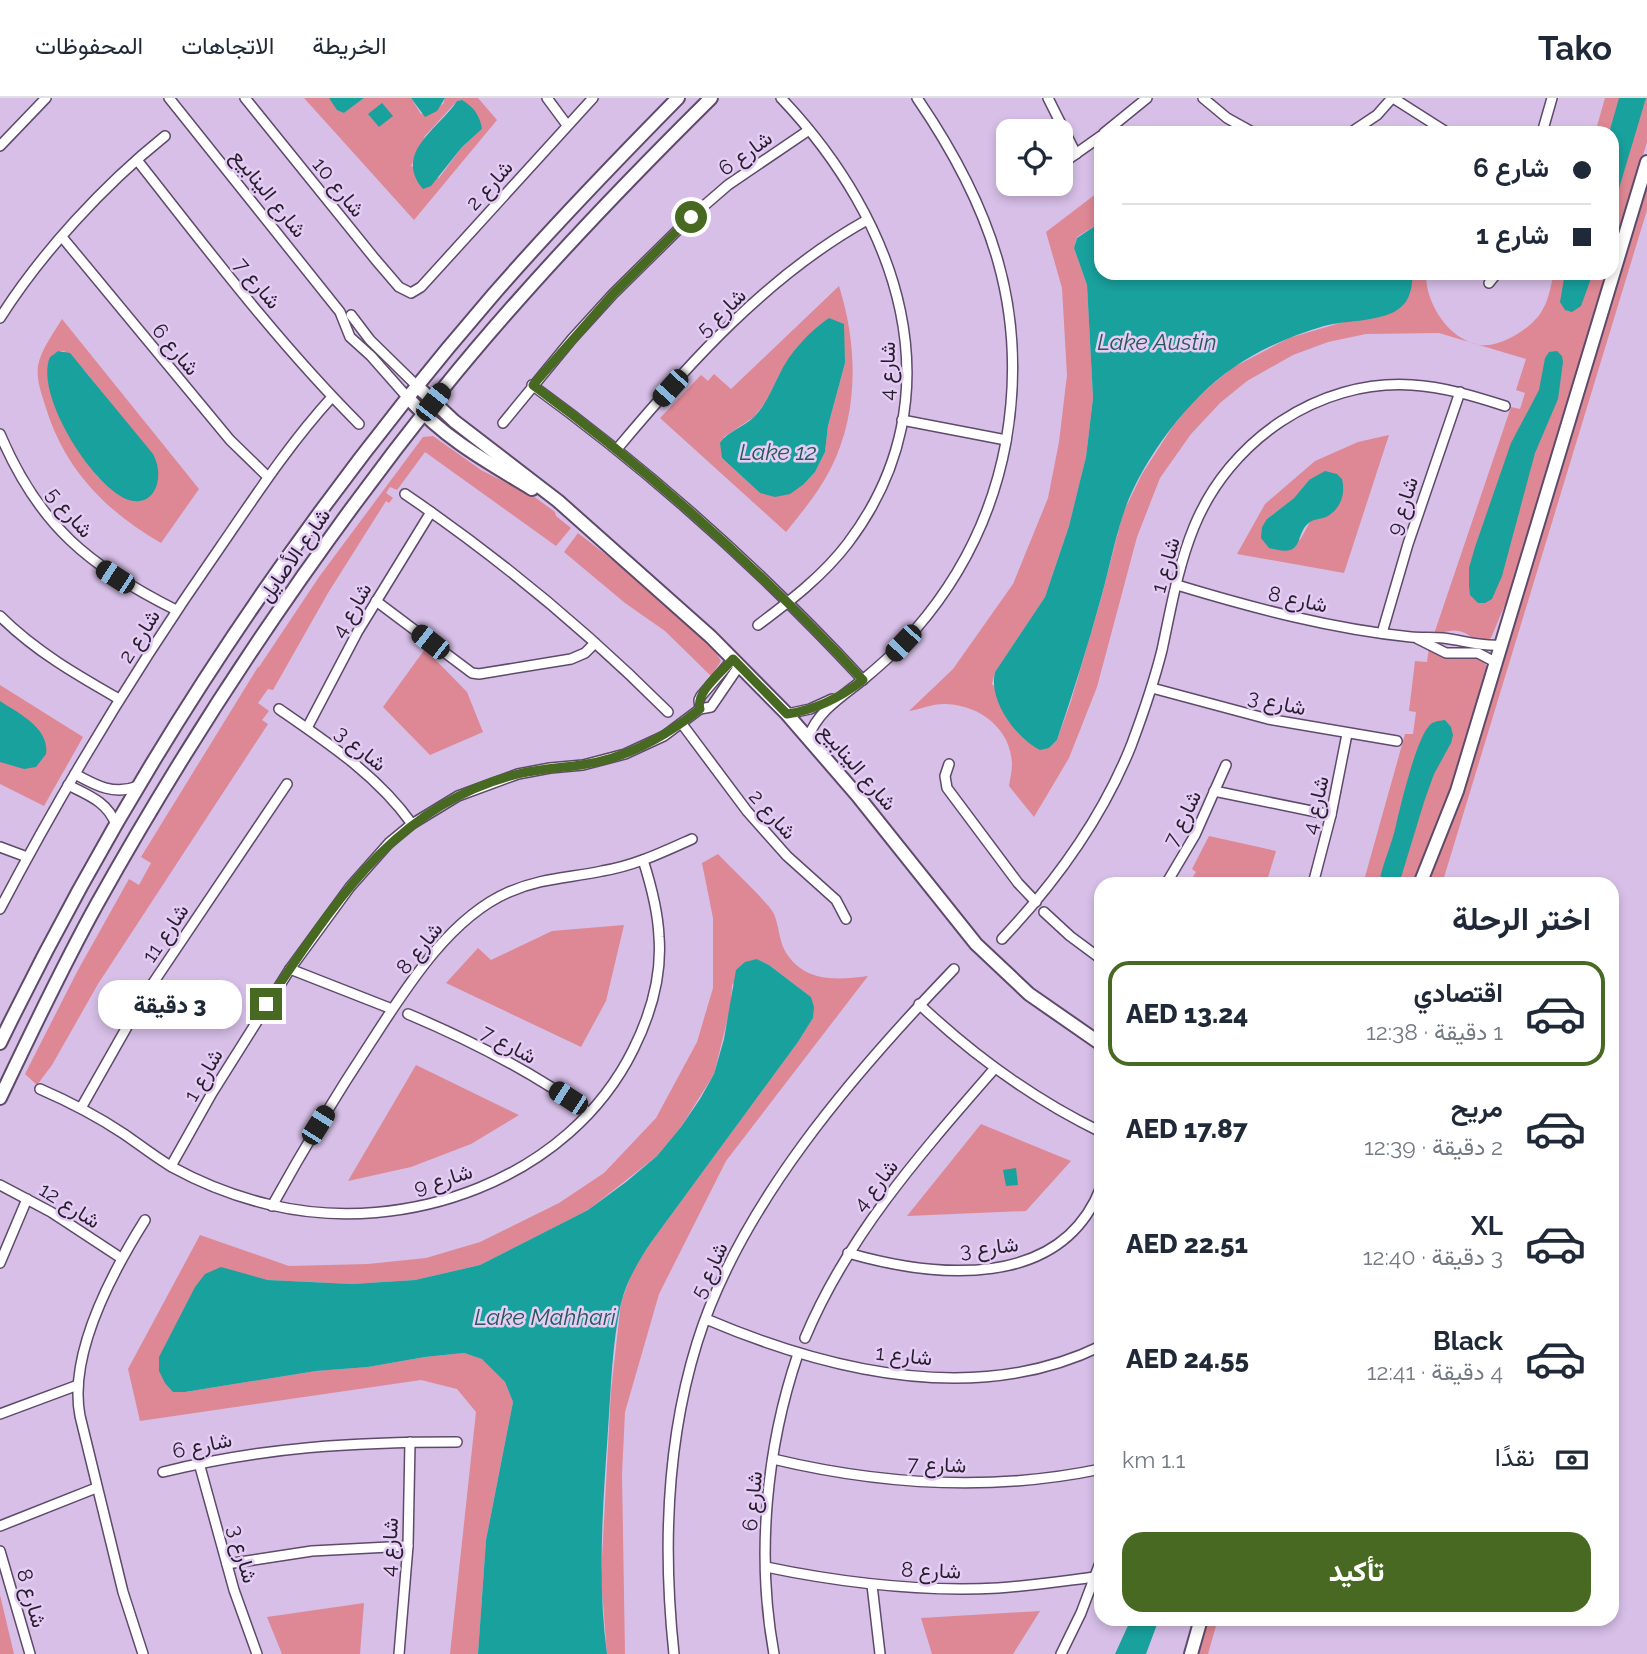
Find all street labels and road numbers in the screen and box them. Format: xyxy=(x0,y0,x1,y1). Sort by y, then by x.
street label: شارع 6 xyxy=(713,125,778,182)
street label: شارع الينابيع xyxy=(224,144,312,243)
street label: شارع 10 xyxy=(306,152,371,223)
street label: شارع 2 xyxy=(460,155,519,216)
street label: شارع 7 xyxy=(228,252,286,315)
street label: شارع 5 xyxy=(691,282,752,343)
street label: شارع 6 xyxy=(146,318,205,381)
street label: شارع 4 xyxy=(874,341,902,401)
street label: شارع 9 xyxy=(1381,474,1425,539)
street label: شارع 5 xyxy=(40,482,99,544)
street label: شارع الأصايل xyxy=(253,503,337,608)
street label: شارع 1 xyxy=(1145,534,1187,596)
street label: شارع 4 xyxy=(325,578,378,643)
street label: شارع 8 xyxy=(1266,581,1330,619)
street label: شارع 2 xyxy=(113,605,167,669)
street label: شارع 3 xyxy=(1245,684,1308,722)
street label: شارع الينابيع xyxy=(812,719,902,817)
street label: شارع 3 xyxy=(329,720,392,778)
street label: شارع 4 xyxy=(1296,773,1336,837)
street label: شارع 2 xyxy=(743,784,802,845)
street label: شارع 7 xyxy=(1158,786,1208,851)
street label: شارع 11 xyxy=(136,899,195,968)
street label: شارع 8 xyxy=(390,917,449,980)
street label: شارع 7 xyxy=(476,1019,541,1071)
street label: شارع 1 xyxy=(178,1044,230,1107)
street label: شارع 4 xyxy=(847,1154,905,1217)
street label: شارع 9 xyxy=(411,1158,476,1202)
street label: شارع 12 xyxy=(34,1177,105,1235)
street label: شارع 3 xyxy=(958,1231,1020,1265)
street label: شارع 5 xyxy=(685,1238,735,1303)
street label: شارع 1 xyxy=(874,1340,933,1372)
street label: شارع 6 xyxy=(170,1427,234,1465)
street label: شارع 7 xyxy=(907,1450,967,1480)
street label: شارع 6 xyxy=(737,1470,769,1532)
street label: شارع 4 xyxy=(375,1517,405,1577)
street label: شارع 3 xyxy=(221,1522,263,1586)
street label: شارع 8 xyxy=(900,1556,961,1586)
street label: شارع 8 xyxy=(10,1566,52,1631)

